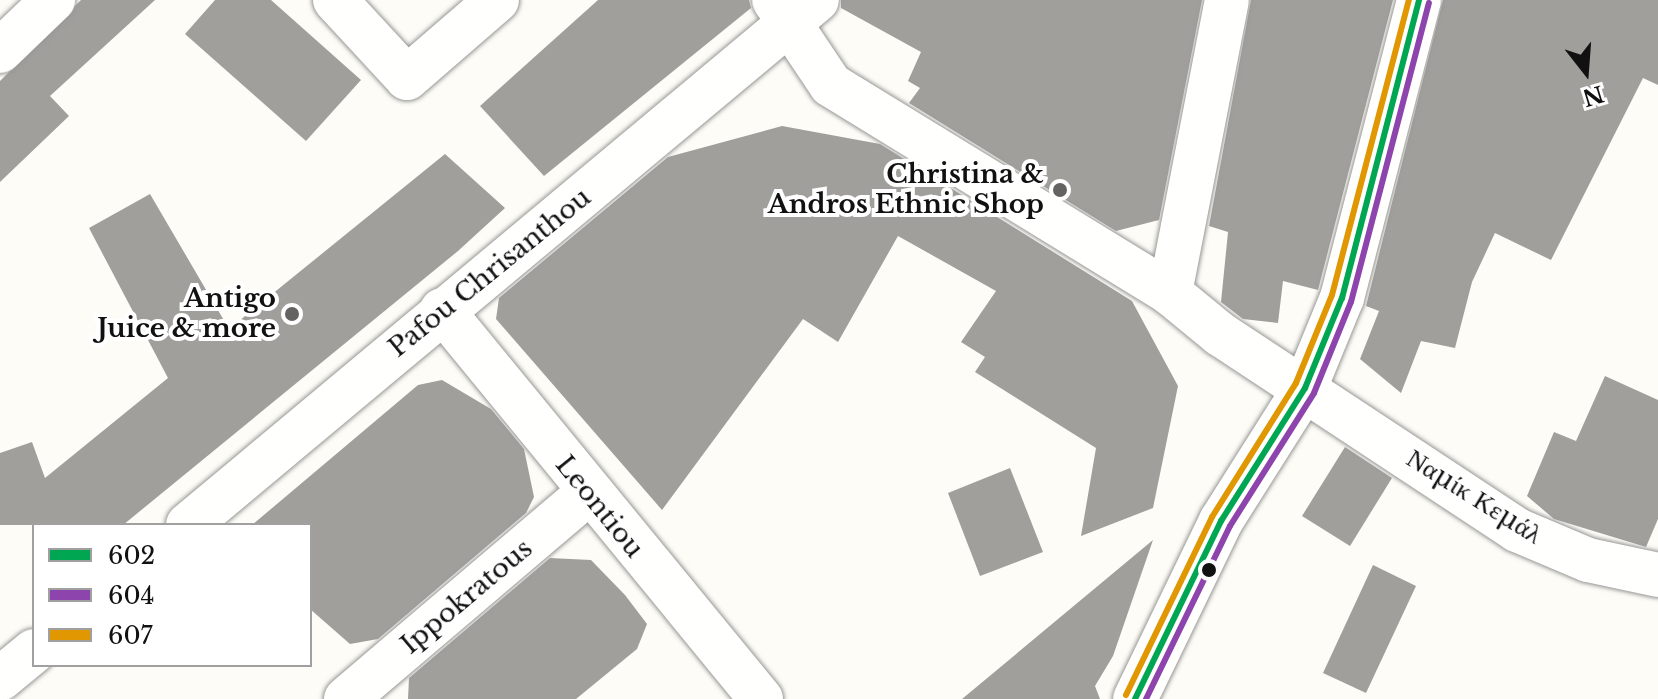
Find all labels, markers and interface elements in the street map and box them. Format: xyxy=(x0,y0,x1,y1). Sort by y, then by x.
north arrow xyxy=(1546,32,1626,112)
text: N xyxy=(1579,79,1607,111)
place label: Christina & Andros Ethnic Shop xyxy=(768,159,1044,220)
marker: Christina & Andros Ethnic Shop xyxy=(1051,181,1069,199)
street label: Pafou Chrisanthou xyxy=(383,182,597,364)
place label: Antigo Juice & more xyxy=(97,283,276,344)
marker: Antigo Juice & more xyxy=(283,305,301,323)
street label: Ναμίκ Κεμάλ xyxy=(1401,443,1547,551)
street label: Leontiou xyxy=(549,450,649,564)
legend xyxy=(32,523,312,667)
street label: Ippokratous xyxy=(395,533,539,661)
text: 602 xyxy=(108,541,155,570)
unlabelled marker xyxy=(1201,562,1217,578)
text: 604 xyxy=(108,581,155,610)
text: 607 xyxy=(108,621,153,650)

